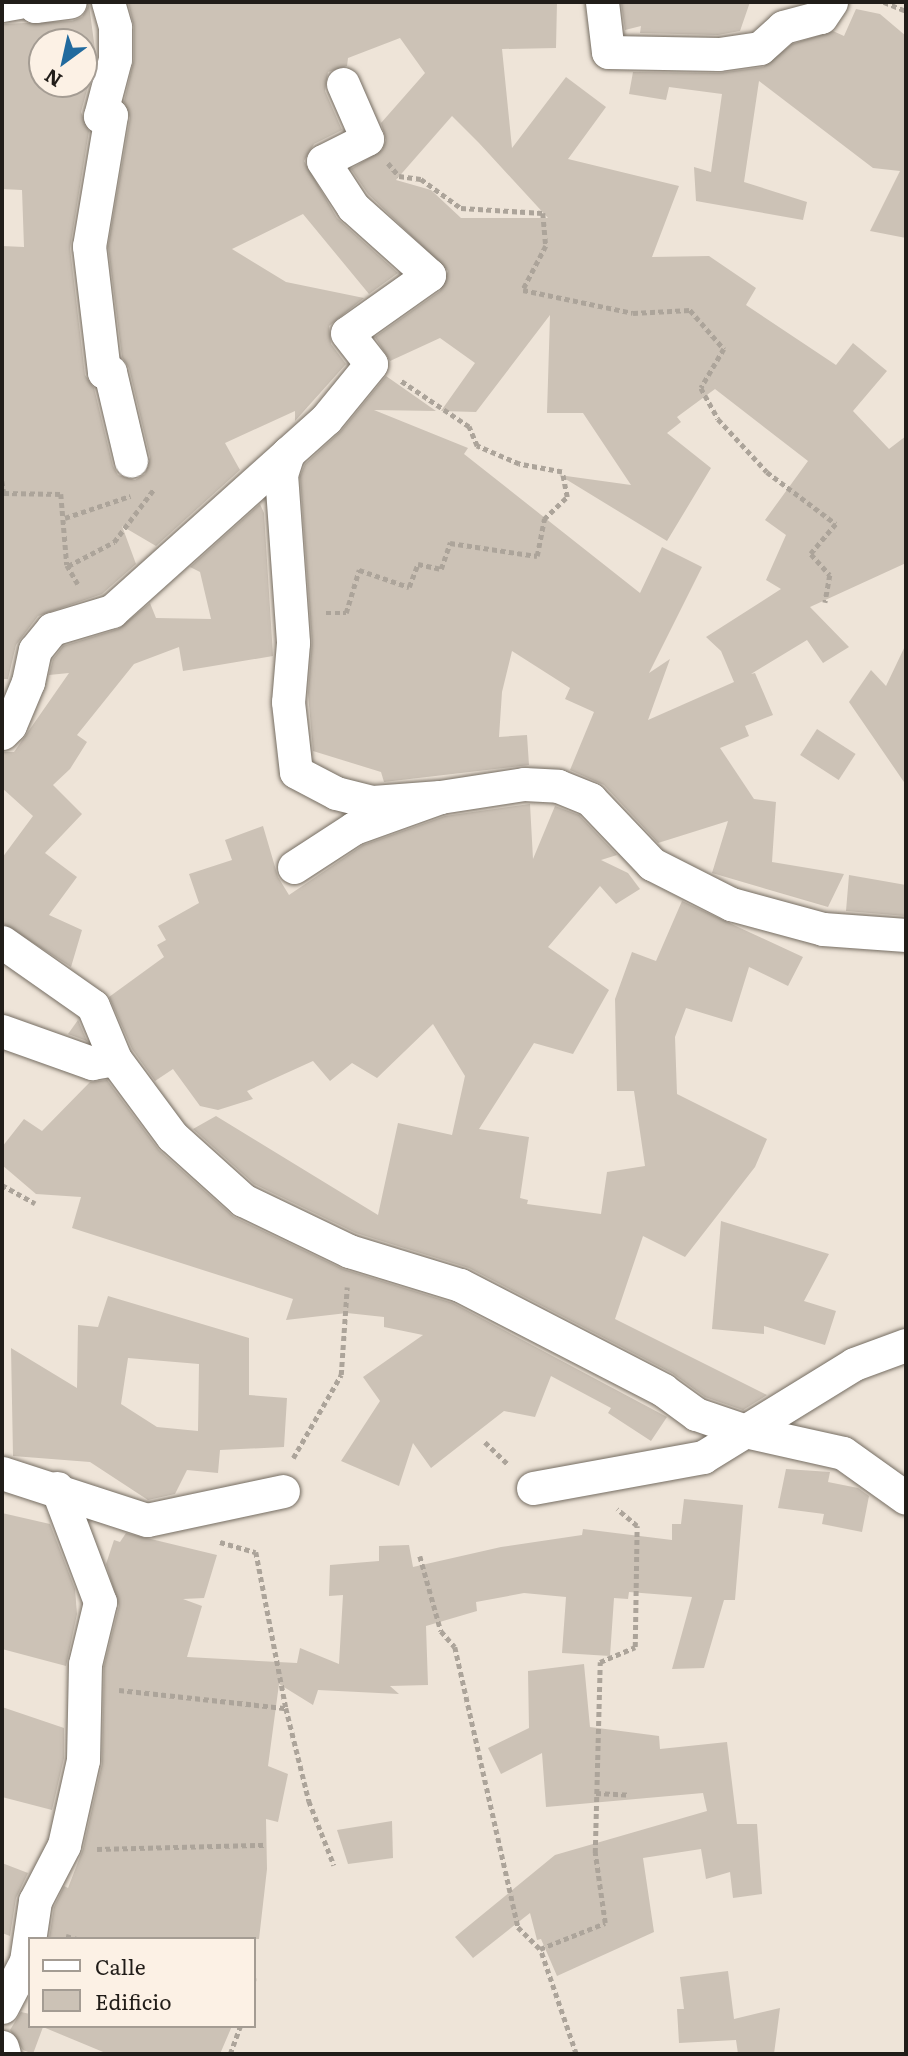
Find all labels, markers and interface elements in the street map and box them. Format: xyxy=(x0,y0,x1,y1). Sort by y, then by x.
north arrow xyxy=(28,28,98,98)
text: N xyxy=(38,63,67,95)
legend xyxy=(28,1937,256,2028)
text: Calle xyxy=(95,1950,146,1981)
text: Edificio xyxy=(95,1985,171,2016)

